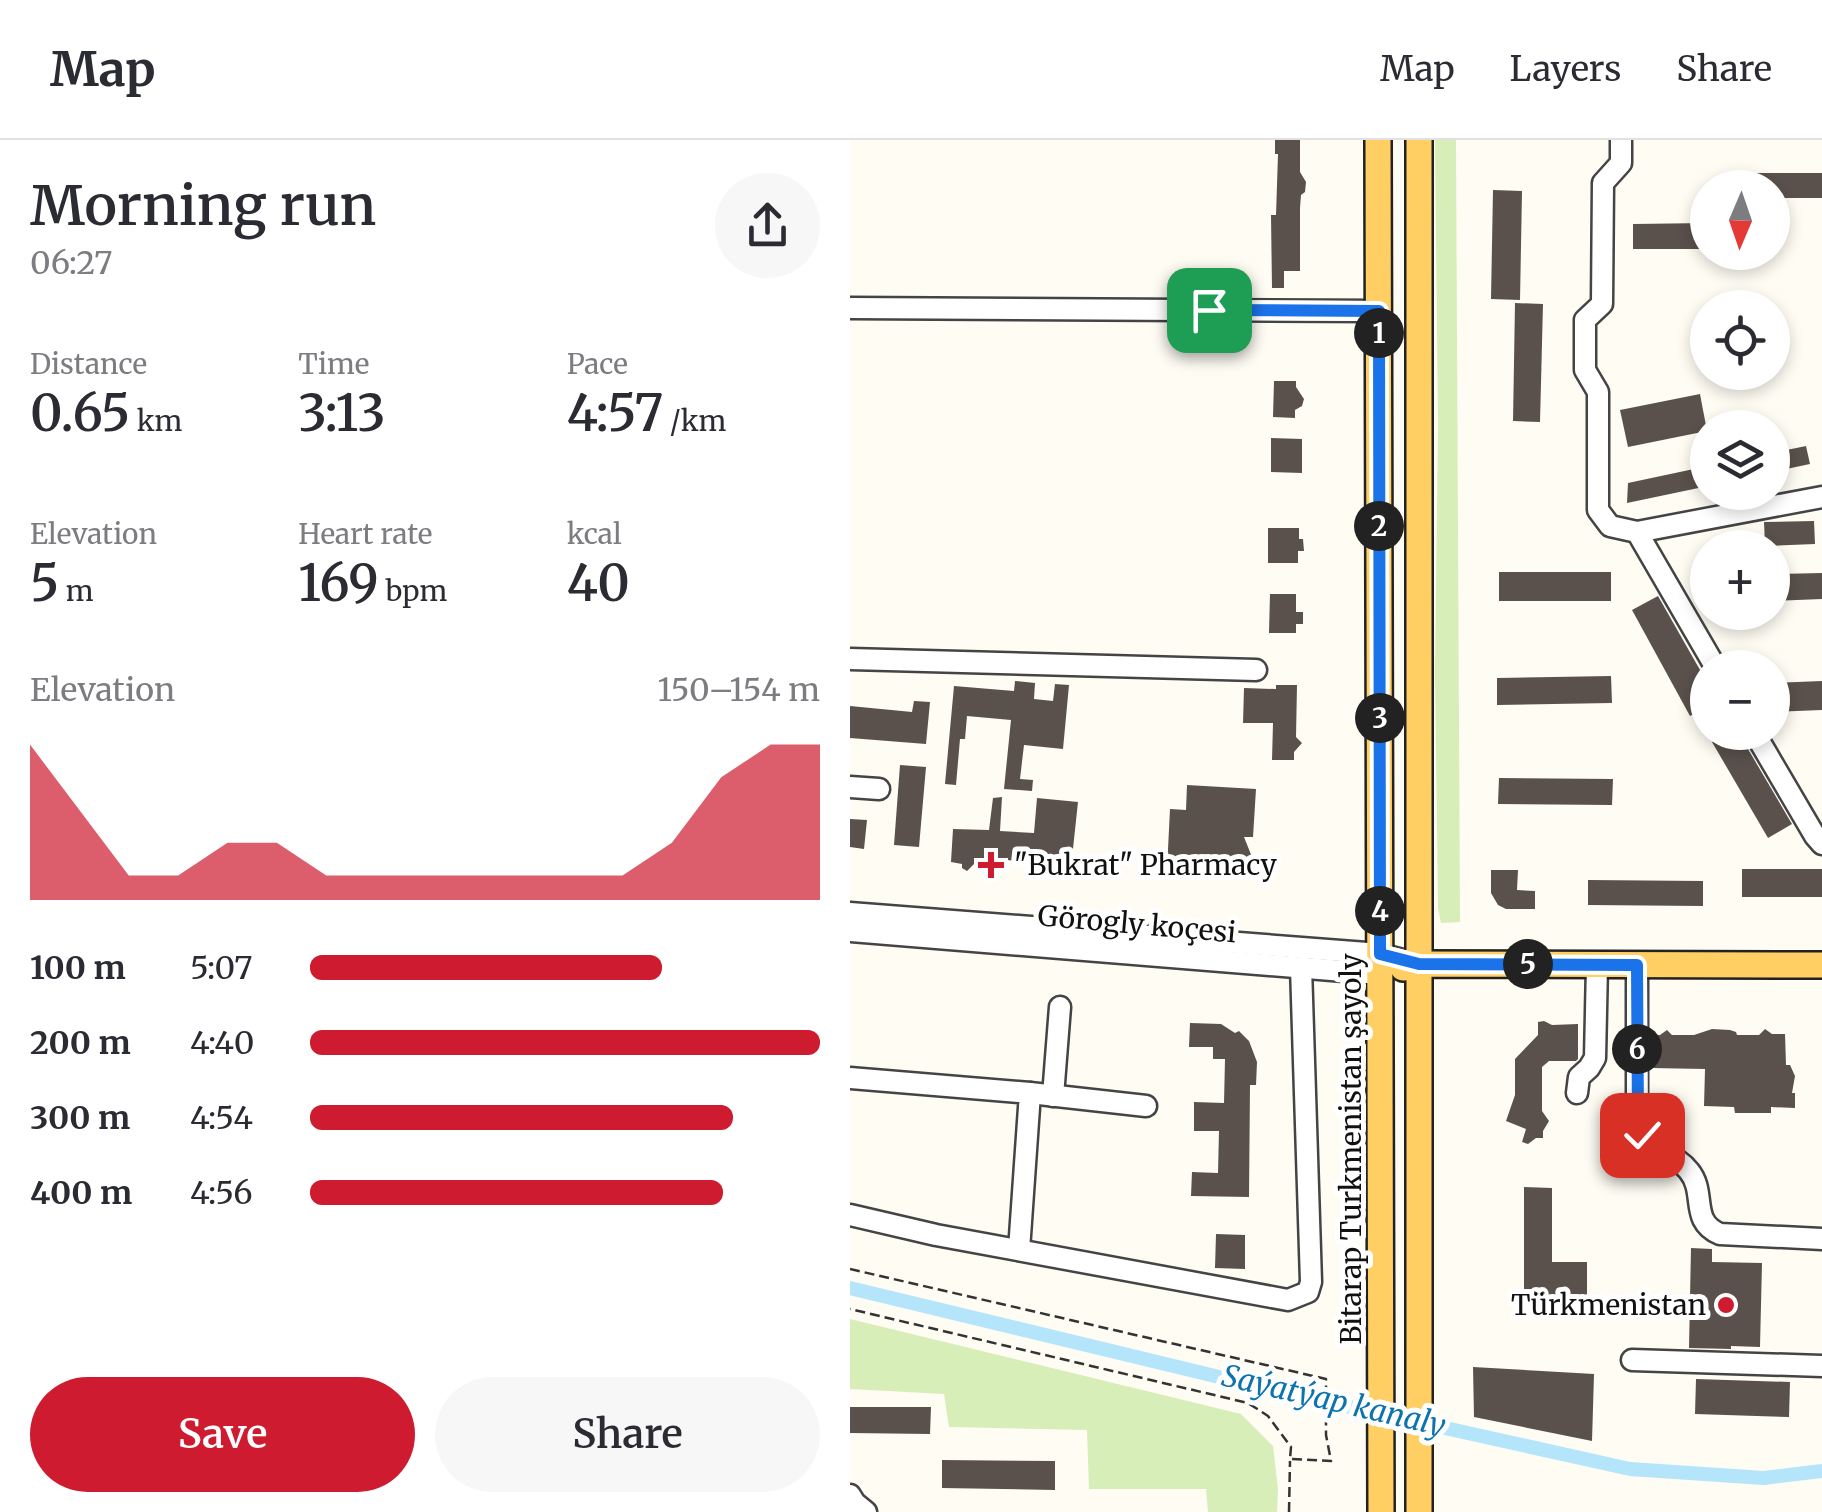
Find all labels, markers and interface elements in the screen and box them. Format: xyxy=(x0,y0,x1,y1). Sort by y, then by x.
text: Map xyxy=(50,39,155,99)
text: Map xyxy=(1380,47,1455,91)
text: Layers xyxy=(1510,47,1621,91)
text: Share xyxy=(1676,47,1772,91)
north arrow xyxy=(1690,170,1790,270)
map controls xyxy=(1690,170,1790,750)
text: Morning run xyxy=(30,171,376,240)
button: share xyxy=(715,173,820,278)
text: 06:27 xyxy=(30,243,112,283)
pin xyxy=(1167,268,1252,353)
icon: arrive xyxy=(1182,283,1237,338)
button: locate xyxy=(1690,290,1790,390)
pin: 1 xyxy=(1354,308,1404,358)
text: 1 xyxy=(1373,315,1385,351)
text: Distance xyxy=(30,346,147,382)
text: Time xyxy=(298,346,369,382)
text: Pace xyxy=(567,346,628,382)
text: 0.65 xyxy=(30,382,130,445)
text: 3:13 xyxy=(298,382,386,445)
text: 4:57 xyxy=(567,382,663,445)
text: km xyxy=(130,403,182,439)
text: /km xyxy=(663,403,726,439)
button: layers xyxy=(1690,410,1790,510)
pin: 2 xyxy=(1354,501,1404,551)
text: 2 xyxy=(1371,508,1387,544)
text: Elevation xyxy=(30,516,157,552)
text: Heart rate xyxy=(298,516,432,552)
text: kcal xyxy=(567,516,622,552)
button: + xyxy=(1690,530,1790,630)
text: 5 xyxy=(30,552,59,615)
text: 169 xyxy=(298,552,379,615)
text: 40 xyxy=(567,552,630,615)
text: m xyxy=(59,573,94,609)
text: bpm xyxy=(379,573,447,609)
button: − xyxy=(1690,650,1790,750)
text: Elevation xyxy=(30,670,175,710)
text: 150–154 m xyxy=(657,670,820,710)
pin: 3 xyxy=(1355,693,1405,743)
text: 3 xyxy=(1372,700,1388,736)
place label: "Bukrat" Pharmacy xyxy=(1014,847,1278,883)
marker: "Bukrat" Pharmacy xyxy=(978,852,1004,878)
pin: 4 xyxy=(1355,886,1405,936)
text: 4 xyxy=(1371,893,1389,929)
street label: Görogly koçesi xyxy=(1036,897,1238,951)
pin: 5 xyxy=(1503,939,1553,989)
text: 5 xyxy=(1520,946,1536,982)
text: 100 m xyxy=(30,948,126,988)
text: 5:07 xyxy=(190,948,253,988)
street label: Bitarap Turkmenistan şayoly xyxy=(1333,953,1369,1345)
text: 200 m xyxy=(30,1023,131,1063)
text: 4:40 xyxy=(190,1023,254,1063)
pin: 6 xyxy=(1612,1024,1662,1074)
text: 6 xyxy=(1628,1031,1646,1067)
pin xyxy=(1600,1093,1685,1178)
text: 300 m xyxy=(30,1098,130,1138)
text: 4:54 xyxy=(190,1098,253,1138)
icon: check xyxy=(1615,1108,1670,1163)
text: 400 m xyxy=(30,1173,132,1213)
text: 4:56 xyxy=(190,1173,253,1213)
place label: Türkmenistan xyxy=(1511,1287,1706,1323)
marker: Türkmenistan xyxy=(1715,1294,1737,1316)
water label: Saýatýap kanaly xyxy=(1218,1356,1450,1444)
button: Save xyxy=(30,1377,415,1492)
button: Share xyxy=(435,1377,820,1492)

